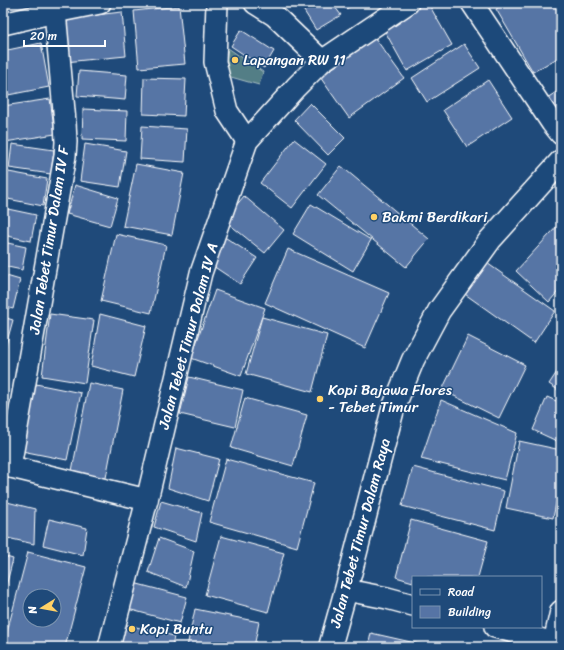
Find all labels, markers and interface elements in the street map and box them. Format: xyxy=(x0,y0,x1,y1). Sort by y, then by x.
scale bar xyxy=(24,22,105,48)
text: 20 m xyxy=(30,25,57,47)
place label: Lapangan RW 11 xyxy=(243,47,346,73)
marker: Lapangan RW 11 xyxy=(230,55,240,65)
street label: Jalan Tebet Timur Dalam IV F xyxy=(21,142,77,337)
place label: Bakmi Berdikari xyxy=(382,204,488,230)
marker: Bakmi Berdikari xyxy=(369,212,379,222)
street label: Jalan Tebet Timur Dalam IV A xyxy=(150,240,225,433)
place label: Kopi Bajawa Flores - Tebet Timur xyxy=(328,377,453,420)
marker: Kopi Bajawa Flores - Tebet Timur xyxy=(315,394,325,404)
street label: Jalan Tebet Timur Dalam Raya xyxy=(322,435,398,632)
legend xyxy=(412,576,542,628)
text: Road xyxy=(448,581,475,603)
north arrow xyxy=(22,588,62,628)
text: Building xyxy=(448,601,491,623)
text: N xyxy=(23,604,43,616)
place label: Kopi Buntu xyxy=(140,616,213,642)
marker: Kopi Buntu xyxy=(127,624,137,634)

